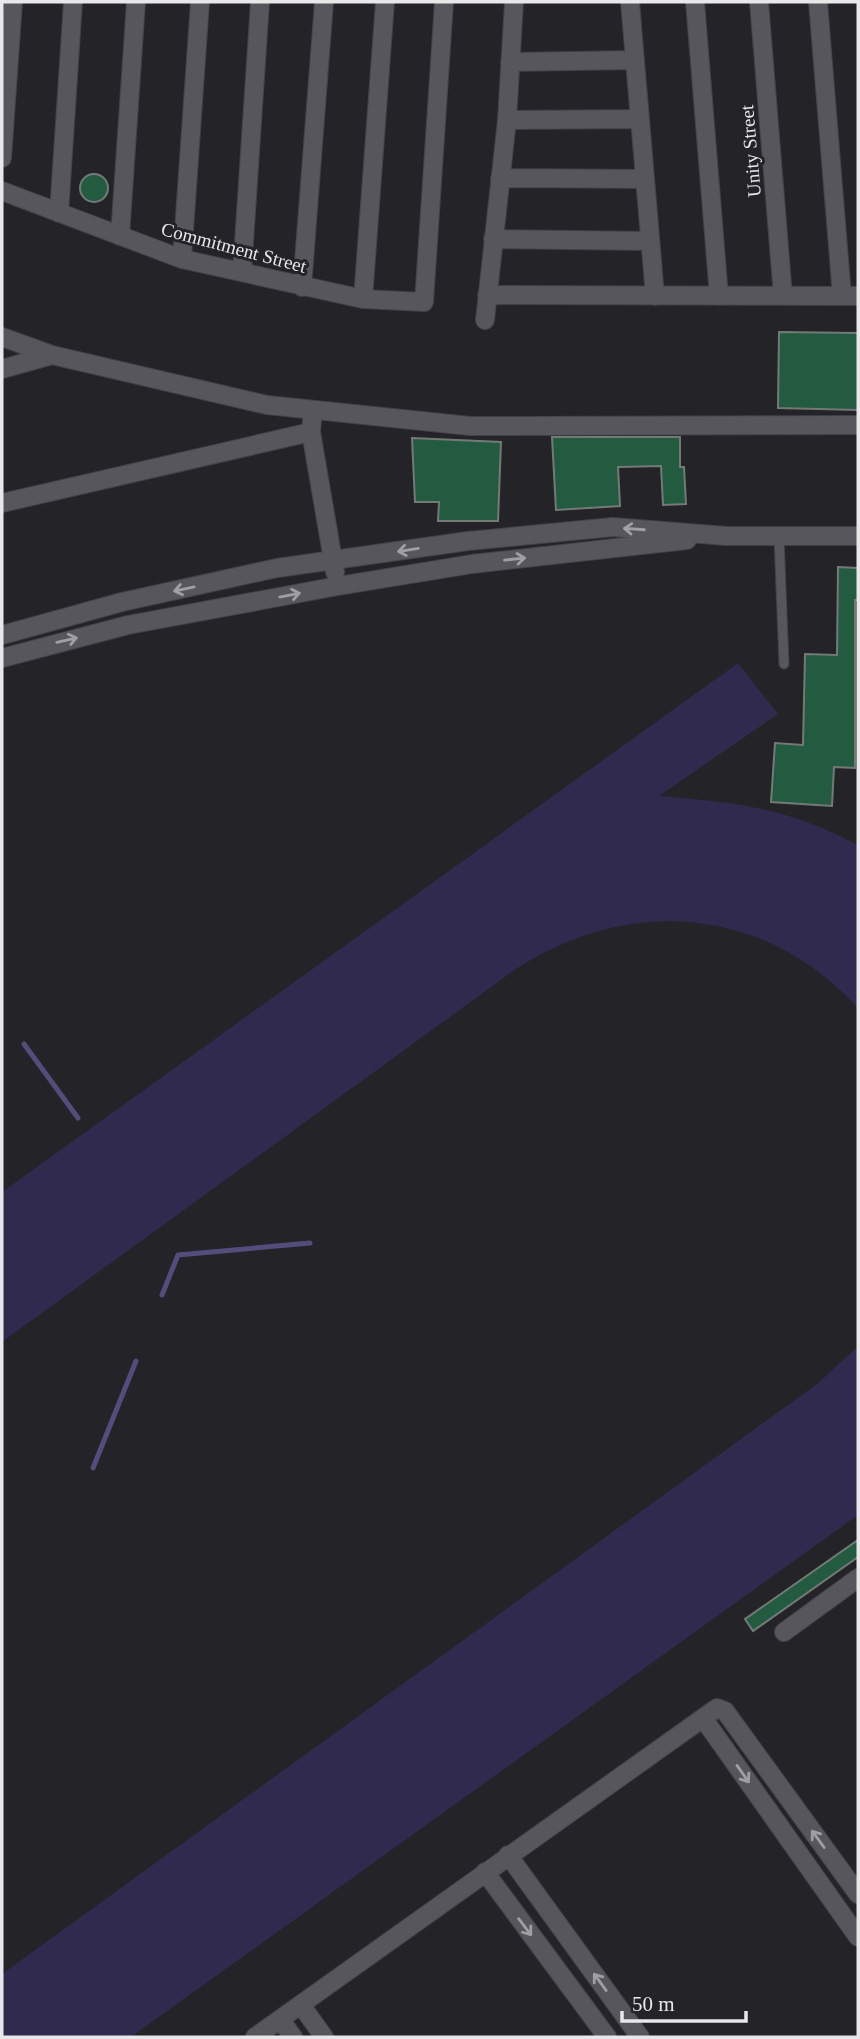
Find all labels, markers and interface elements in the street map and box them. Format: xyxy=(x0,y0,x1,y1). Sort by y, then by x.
street label: Unity Street xyxy=(736,103,765,198)
street label: Commitment Street xyxy=(159,218,309,277)
one-way arrow xyxy=(623,522,645,535)
one-way arrow xyxy=(397,544,419,557)
one-way arrow xyxy=(503,552,526,565)
one-way arrow xyxy=(173,582,196,596)
one-way arrow xyxy=(278,587,301,601)
one-way arrow xyxy=(56,633,78,646)
one-way arrow xyxy=(736,1764,750,1783)
one-way arrow xyxy=(811,1830,825,1849)
one-way arrow xyxy=(518,1917,533,1936)
one-way arrow xyxy=(593,1973,607,1992)
scale bar xyxy=(622,1980,746,2024)
text: 50 m xyxy=(632,1992,675,2016)

